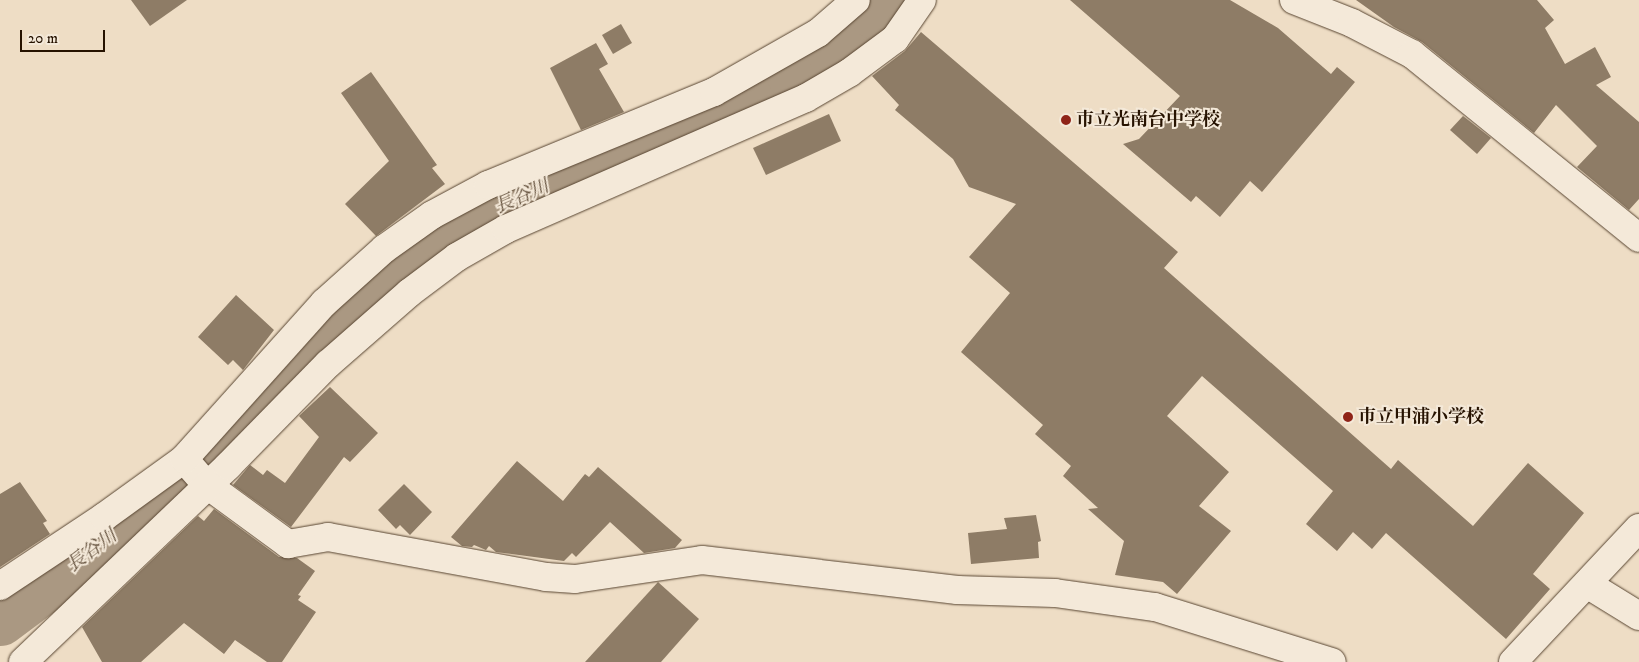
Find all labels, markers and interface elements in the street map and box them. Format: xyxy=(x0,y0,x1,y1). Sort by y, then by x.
scale bar xyxy=(22,20,108,52)
text: 20 m xyxy=(28,29,58,48)
place label: 市立光南台中学校 xyxy=(1076,109,1220,131)
marker: 市立光南台中学校 xyxy=(1060,114,1072,126)
water label: 長谷川 xyxy=(491,175,553,219)
place label: 市立甲浦小学校 xyxy=(1358,406,1484,428)
marker: 市立甲浦小学校 xyxy=(1342,411,1354,423)
water label: 長谷川 xyxy=(62,525,122,577)

